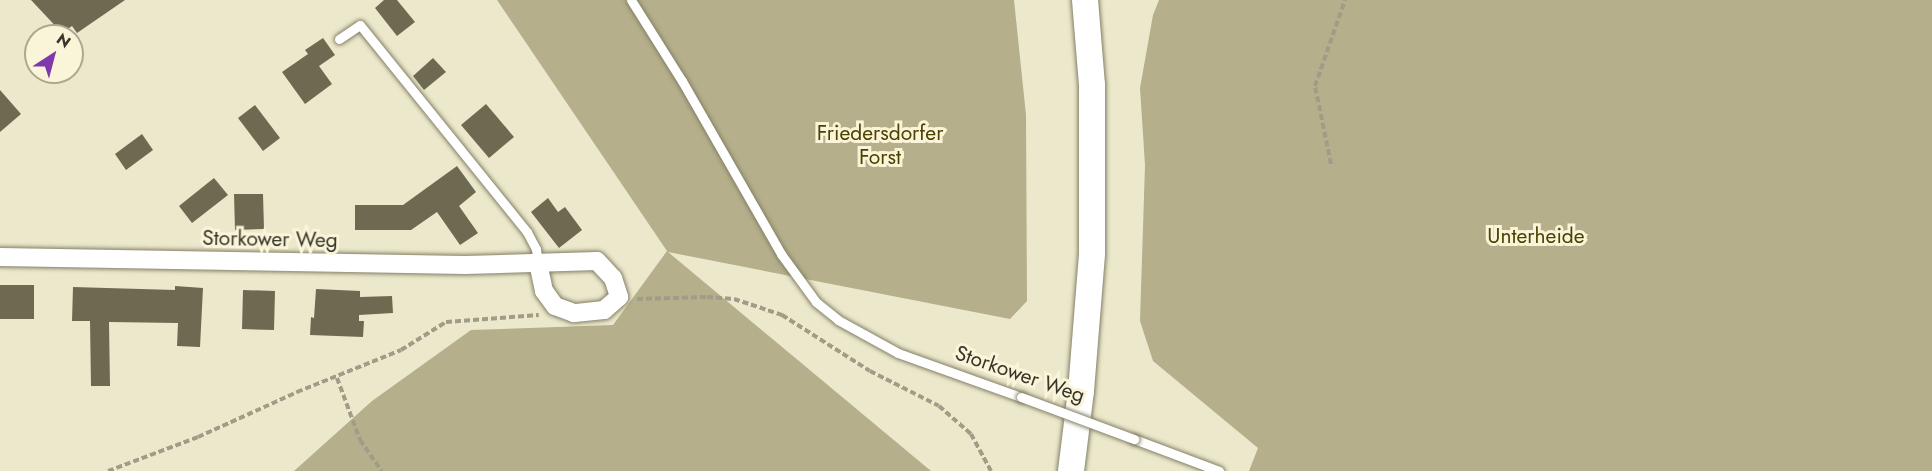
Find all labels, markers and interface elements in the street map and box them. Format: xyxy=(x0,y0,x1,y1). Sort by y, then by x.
north arrow xyxy=(24,24,84,84)
text: N xyxy=(52,28,76,54)
park label: Friedersdorfer Forst xyxy=(817,120,943,170)
park label: Unterheide xyxy=(1487,223,1585,249)
street label: Storkower Weg xyxy=(202,225,338,253)
street label: Storkower Weg xyxy=(952,340,1088,408)

